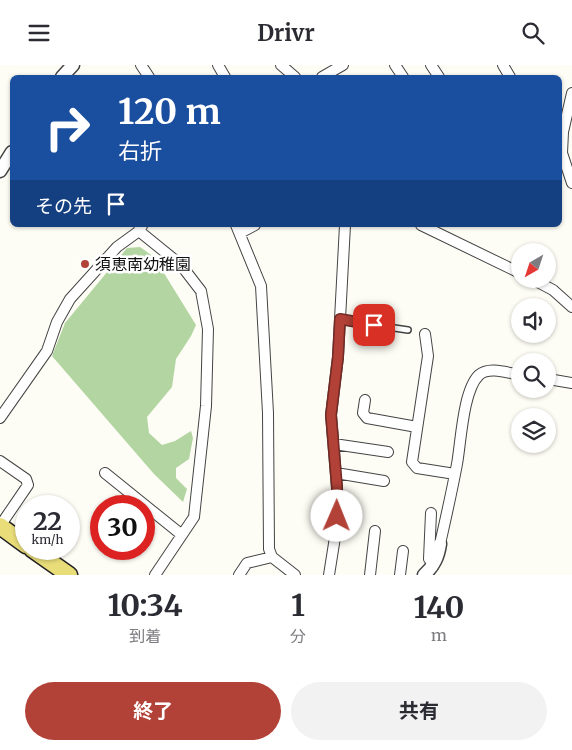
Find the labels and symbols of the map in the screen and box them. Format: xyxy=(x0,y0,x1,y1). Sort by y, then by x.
north arrow xyxy=(511,243,556,287)
place label: 須恵南幼稚園 xyxy=(95,254,191,274)
marker: 須恵南幼稚園 xyxy=(79,258,91,270)
pin xyxy=(353,304,395,346)
position arrow xyxy=(310,489,362,541)
speed limit sign: 30 xyxy=(90,495,155,560)

